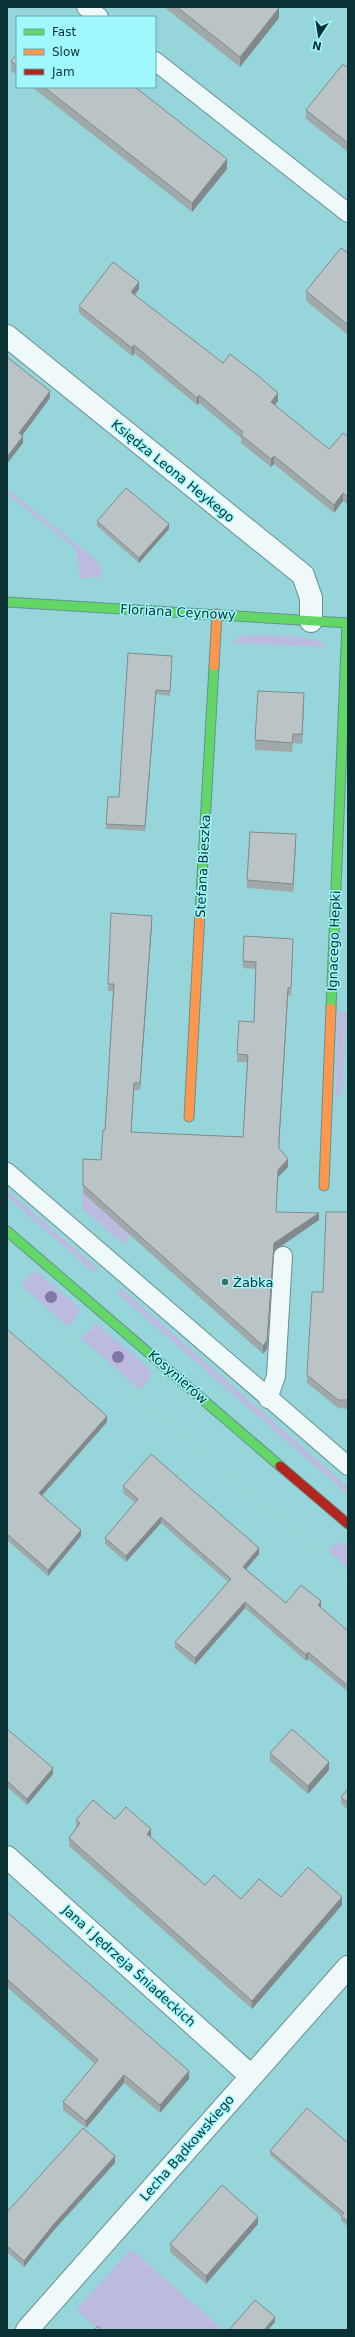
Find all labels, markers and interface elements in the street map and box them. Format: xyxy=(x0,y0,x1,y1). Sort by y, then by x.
legend xyxy=(16,16,156,88)
north arrow xyxy=(299,16,339,56)
text: Fast xyxy=(52,25,76,39)
text: N xyxy=(311,38,323,53)
text: Slow xyxy=(52,45,80,59)
text: Jam xyxy=(51,65,75,79)
street label: Księdza Leona Heykego xyxy=(108,417,238,525)
street label: Floriana Ceynowy xyxy=(120,601,236,623)
street label: Stefana Bieszka xyxy=(193,814,213,918)
street label: Ignacego Hepki xyxy=(325,890,343,992)
place label: Żabka xyxy=(233,1275,273,1290)
marker: Żabka xyxy=(220,1277,230,1287)
street label: Kosynierów xyxy=(145,1347,211,1407)
street label: Jana i Jędrzeja Śniadeckich xyxy=(59,1902,199,2030)
street label: Lecha Bądkowskiego xyxy=(137,2092,237,2204)

